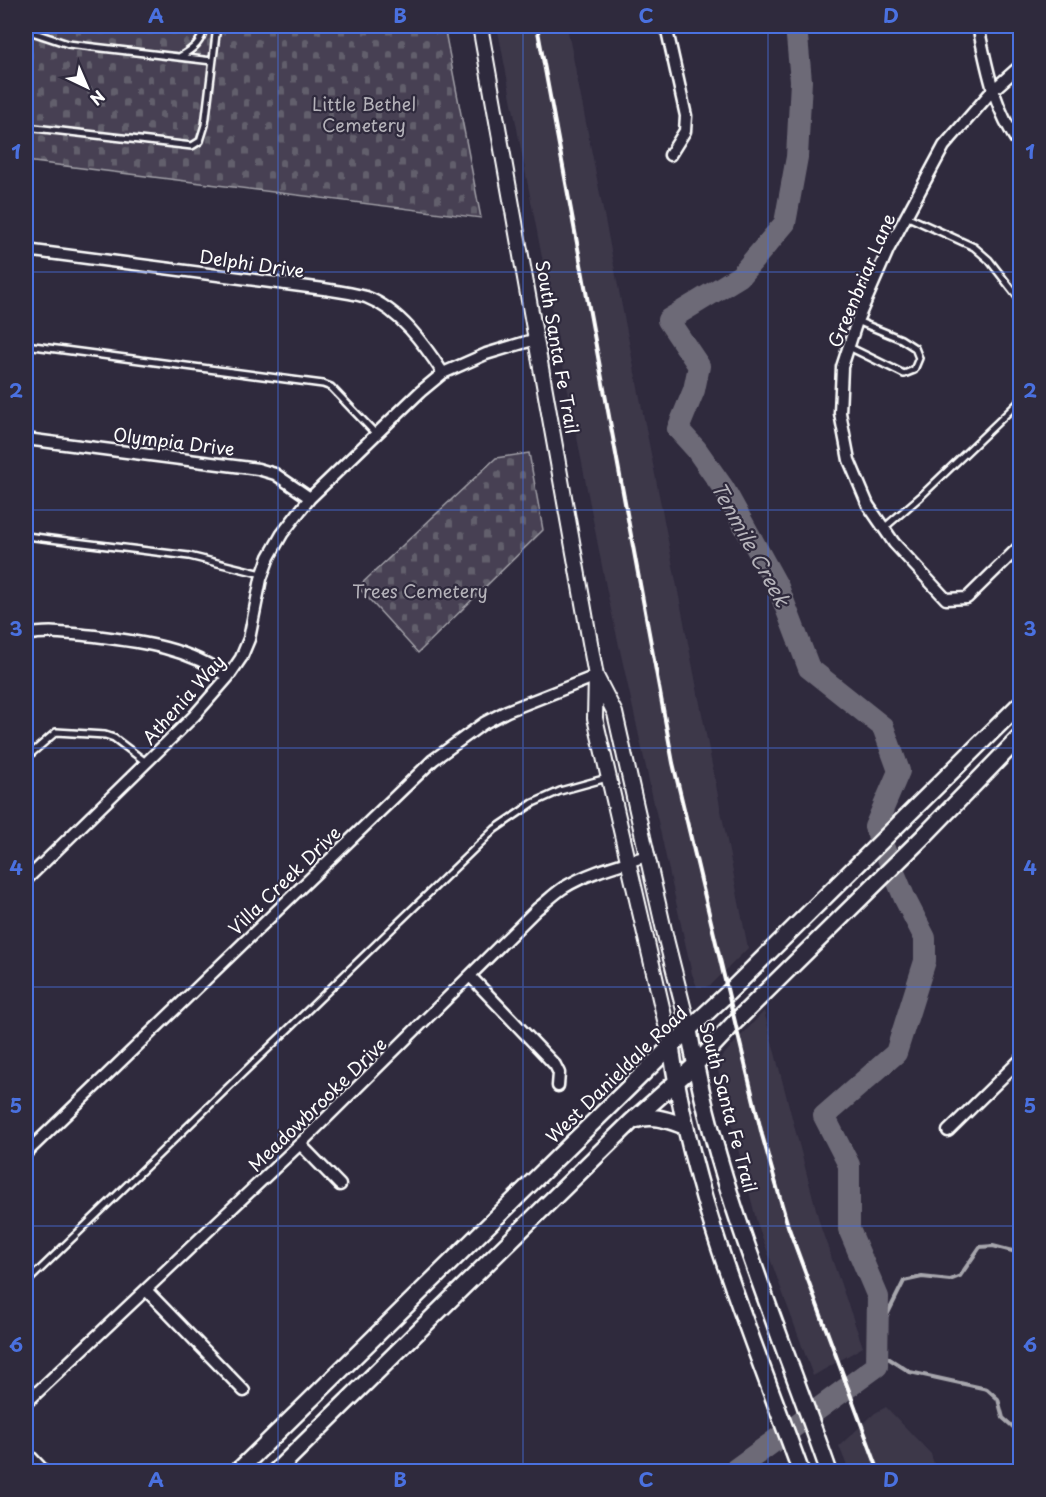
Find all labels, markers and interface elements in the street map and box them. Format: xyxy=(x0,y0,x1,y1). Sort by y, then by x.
text: A xyxy=(148,0,164,30)
text: B xyxy=(393,0,407,30)
text: C xyxy=(638,0,654,30)
text: D xyxy=(883,0,899,30)
north arrow xyxy=(57,57,117,117)
text: N xyxy=(85,85,111,112)
park label: Little Bethel Cemetery xyxy=(312,90,416,138)
text: 1 xyxy=(11,136,21,166)
text: 1 xyxy=(1025,136,1035,166)
street label: Greenbriar Lane xyxy=(821,209,901,351)
street label: Delphi Drive xyxy=(198,242,306,284)
street label: South Santa Fe Trail xyxy=(529,258,587,436)
text: 2 xyxy=(9,375,23,405)
text: 2 xyxy=(1023,375,1037,405)
street label: Olympia Drive xyxy=(112,420,236,462)
water label: Tenmile Creek xyxy=(704,476,798,613)
park label: Trees Cemetery xyxy=(352,577,488,604)
text: 3 xyxy=(9,613,23,643)
text: 3 xyxy=(1023,613,1037,643)
street label: Athenia Way xyxy=(135,648,231,750)
street label: Villa Creek Drive xyxy=(222,819,346,941)
text: 4 xyxy=(9,852,23,882)
text: 4 xyxy=(1023,852,1037,882)
street label: West Danieldale Road xyxy=(539,999,693,1149)
street label: South Santa Fe Trail xyxy=(693,1019,765,1195)
street label: Meadowbrooke Drive xyxy=(242,1031,392,1177)
text: 5 xyxy=(10,1090,22,1120)
text: 5 xyxy=(1024,1090,1036,1120)
text: 6 xyxy=(9,1329,23,1359)
text: 6 xyxy=(1023,1329,1037,1359)
text: A xyxy=(148,1464,164,1494)
text: B xyxy=(393,1464,407,1494)
text: C xyxy=(638,1464,654,1494)
text: D xyxy=(883,1464,899,1494)

